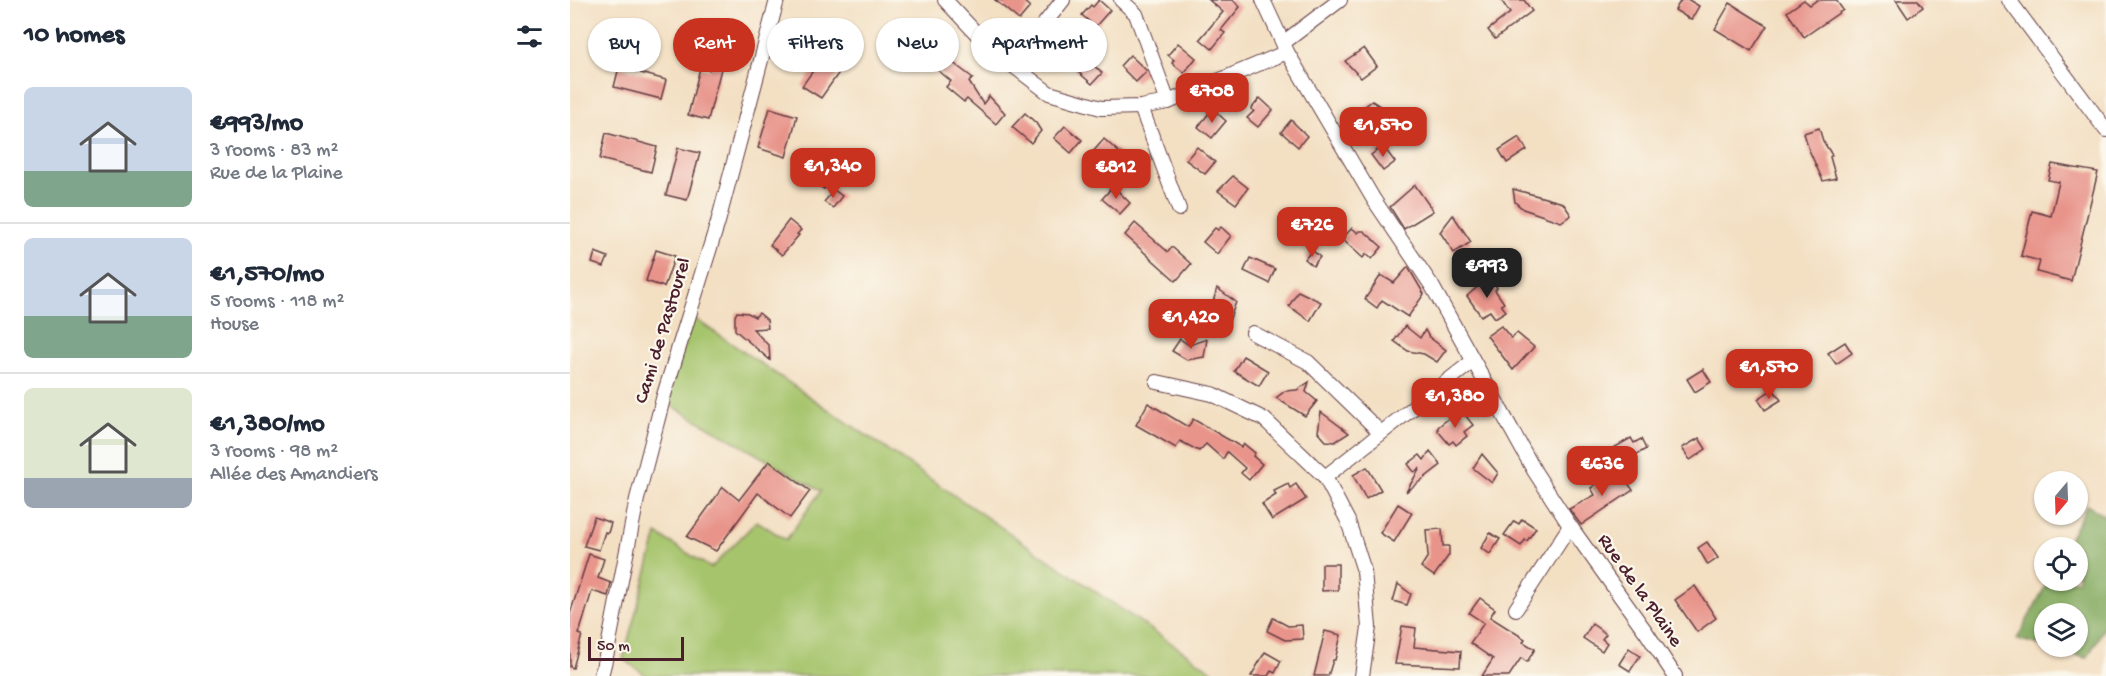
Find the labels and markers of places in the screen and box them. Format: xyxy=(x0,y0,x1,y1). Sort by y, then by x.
pin: €708 xyxy=(1176,73,1248,124)
pin: €1,570 xyxy=(1334,107,1432,158)
pin: €1,340 xyxy=(784,148,882,199)
pin: €812 xyxy=(1080,149,1152,200)
pin: €726 xyxy=(1276,207,1348,258)
pin: €993 xyxy=(1451,248,1523,299)
pin: €1,420 xyxy=(1142,299,1240,350)
pin: €1,570 xyxy=(1720,349,1818,400)
pin: €1,380 xyxy=(1406,378,1504,429)
pin: €636 xyxy=(1566,446,1638,497)

